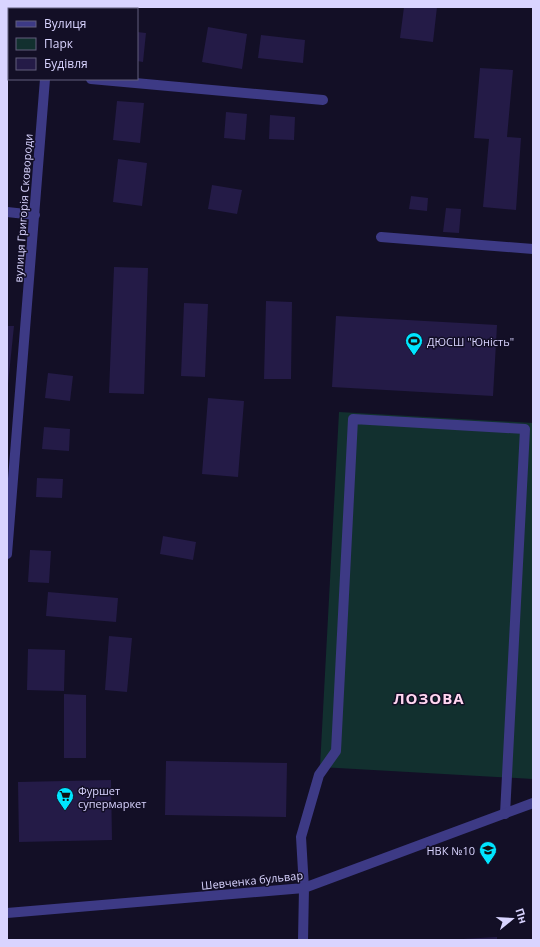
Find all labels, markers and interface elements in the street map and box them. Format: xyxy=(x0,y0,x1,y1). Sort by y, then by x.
legend xyxy=(8,8,138,80)
text: Вулиця xyxy=(44,15,86,32)
text: Парк xyxy=(44,35,74,52)
text: Будівля xyxy=(44,55,88,72)
street label: вулиця Григорія Сковороди xyxy=(10,133,36,283)
sports icon: ДЮСШ "Юність" xyxy=(404,331,424,356)
place label: ДЮСШ "Юність" xyxy=(427,334,514,349)
district label: ЛОЗОВА xyxy=(393,688,465,708)
place label: Фуршет супермаркет xyxy=(78,783,146,811)
supermarket icon: Фуршет супермаркет xyxy=(55,786,75,811)
school or university icon: НВК №10 xyxy=(478,840,498,865)
place label: НВК №10 xyxy=(426,843,475,858)
street label: Шевченка бульвар xyxy=(200,867,304,893)
north arrow xyxy=(492,899,532,939)
text: Пн xyxy=(512,906,532,925)

